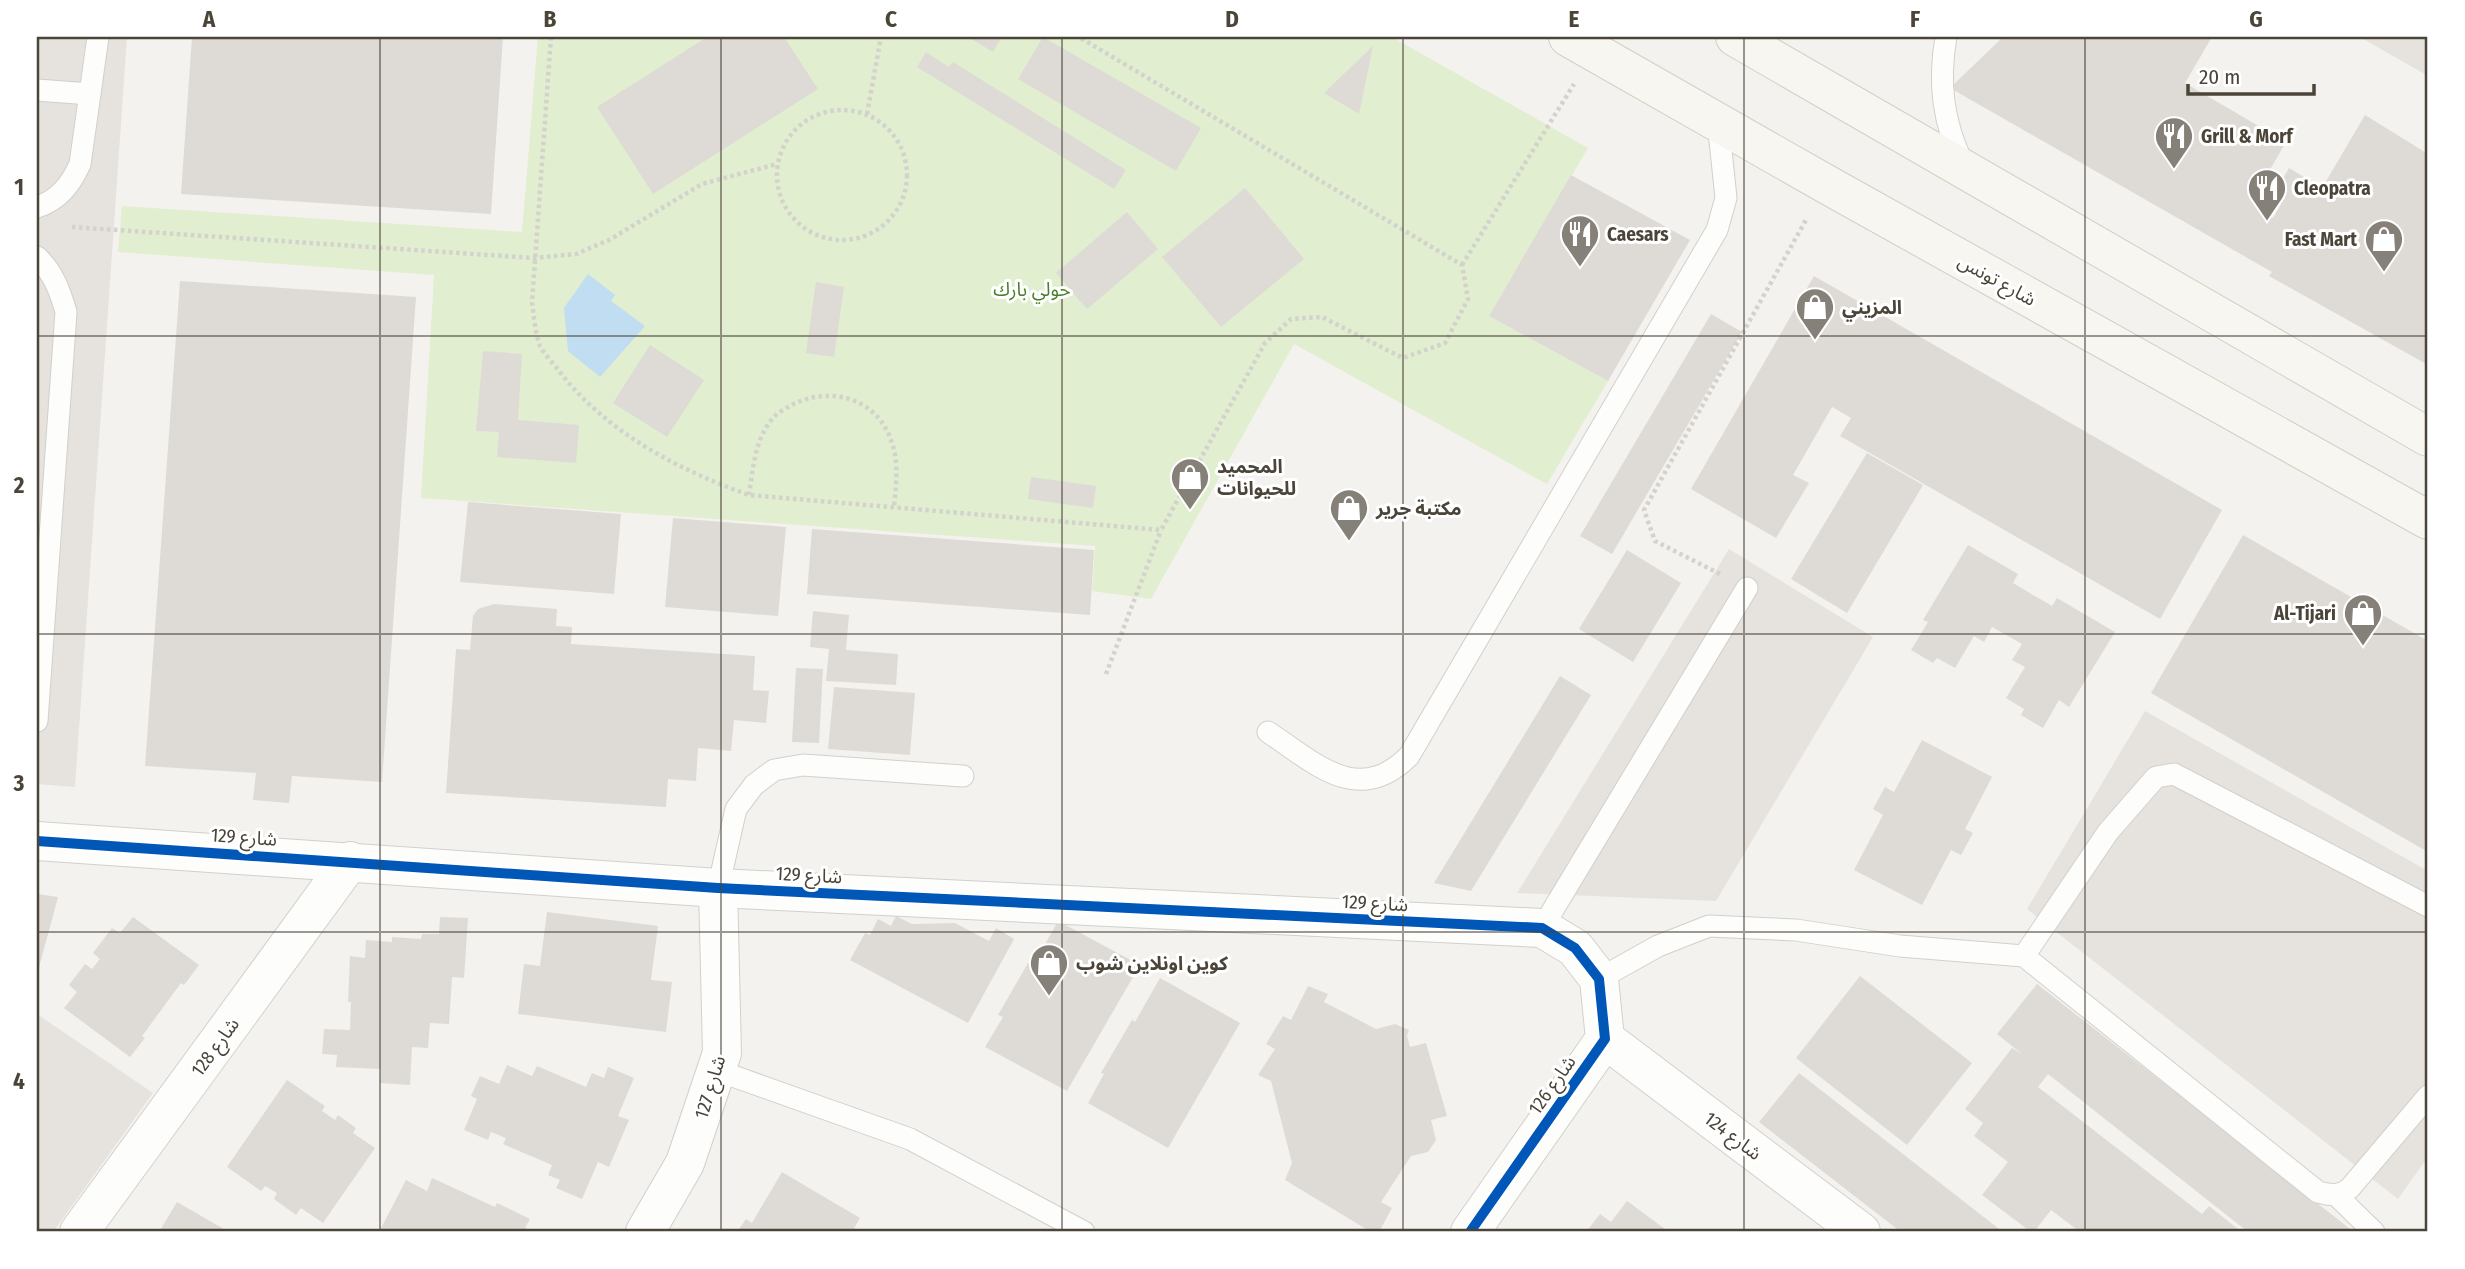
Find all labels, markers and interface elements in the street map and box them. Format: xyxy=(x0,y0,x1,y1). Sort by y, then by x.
text: A xyxy=(202,5,216,33)
text: B xyxy=(544,5,557,33)
text: C xyxy=(885,5,897,33)
text: D xyxy=(1225,5,1239,33)
text: E xyxy=(1569,5,1580,33)
text: F xyxy=(1910,5,1920,33)
text: G xyxy=(2249,5,2263,33)
scale bar xyxy=(2188,52,2314,96)
text: 20 m xyxy=(2199,64,2240,90)
restaurant icon: Grill & Morf xyxy=(2153,115,2195,170)
place label: Grill & Morf xyxy=(2201,125,2294,148)
restaurant icon: Cleopatra xyxy=(2246,167,2288,222)
text: 1 xyxy=(14,173,24,201)
place label: Cleopatra xyxy=(2294,177,2371,200)
restaurant icon: Caesars xyxy=(1559,213,1601,268)
shop icon: Fast Mart xyxy=(2363,218,2405,273)
place label: Caesars xyxy=(1607,223,1669,246)
place label: Fast Mart xyxy=(2285,228,2357,251)
street label: شارع تونس xyxy=(1953,249,2040,313)
park label: حولي بارك xyxy=(993,278,1071,304)
shop icon: المزيني xyxy=(1794,286,1836,341)
place label: المزيني xyxy=(1842,296,1902,322)
place label: المحميد للحيوانات xyxy=(1217,455,1296,500)
shop icon: المحميد للحيوانات xyxy=(1169,456,1211,511)
text: 2 xyxy=(13,471,25,499)
shop icon: مكتبة جرير xyxy=(1328,487,1370,542)
place label: مكتبة جرير xyxy=(1375,497,1462,520)
shop icon: Al-Tijari xyxy=(2342,592,2384,647)
place label: Al-Tijari xyxy=(2273,602,2336,625)
text: 3 xyxy=(13,769,25,797)
street label: شارع 129 xyxy=(210,823,278,853)
street label: شارع 129 xyxy=(775,862,843,890)
street label: شارع 129 xyxy=(1341,890,1409,918)
shop icon: كوين اونلاين شوب xyxy=(1028,942,1070,997)
place label: كوين اونلاين شوب xyxy=(1076,952,1228,975)
street label: شارع 128 xyxy=(186,1013,246,1082)
street label: شارع 126 xyxy=(1523,1051,1582,1120)
street label: شارع 127 xyxy=(690,1053,732,1122)
text: 4 xyxy=(13,1067,25,1095)
street label: شارع 124 xyxy=(1698,1107,1766,1167)

